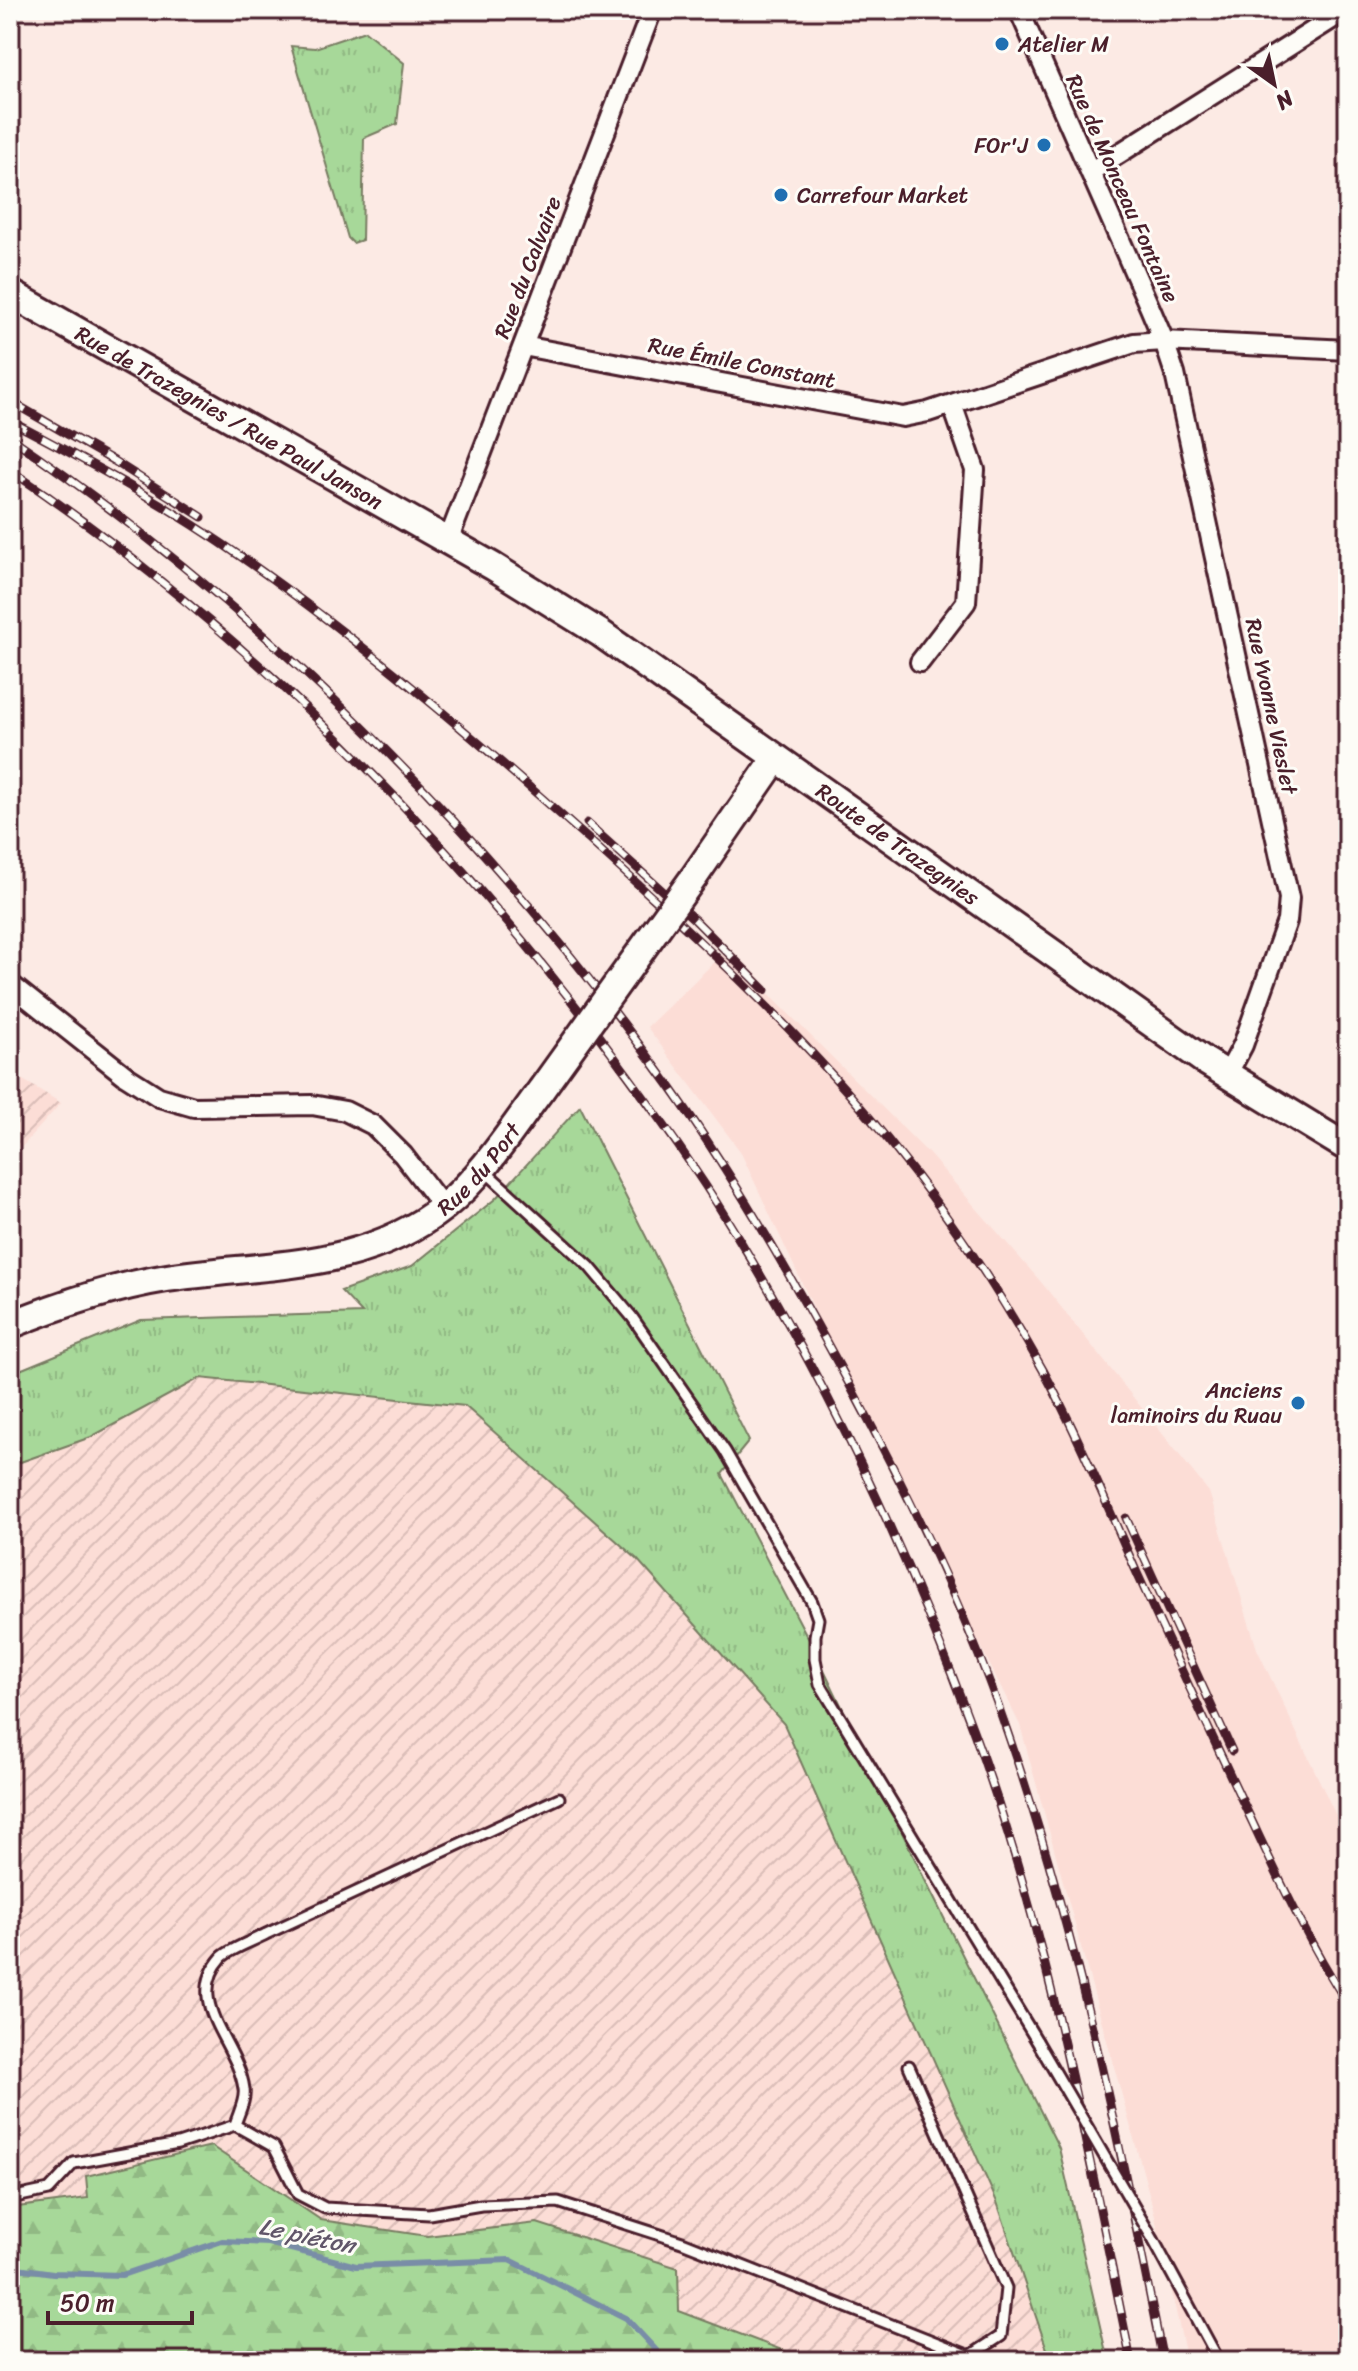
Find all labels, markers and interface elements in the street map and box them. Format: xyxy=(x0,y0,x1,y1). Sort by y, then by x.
place label: Atelier M xyxy=(1017,25,1109,64)
marker: Atelier M xyxy=(993,35,1011,53)
north arrow xyxy=(1234,44,1314,124)
street label: Rue de Monceau Fontaine xyxy=(1055,67,1191,309)
text: N xyxy=(1267,79,1302,121)
place label: FOr'J xyxy=(974,126,1029,165)
marker: FOr'J xyxy=(1035,136,1053,154)
place label: Carrefour Market xyxy=(797,176,968,215)
marker: Carrefour Market xyxy=(772,186,790,204)
street label: Rue du Calvaire xyxy=(482,190,573,344)
street label: Rue de Trazegnies / Rue Paul Janson xyxy=(68,315,391,521)
street label: Rue Émile Constant xyxy=(645,325,839,400)
street label: Rue Yvonne Vieslet xyxy=(1234,615,1309,799)
street label: Route de Trazegnies xyxy=(807,772,989,917)
street label: Rue du Port xyxy=(428,1113,532,1226)
place label: Anciens laminoirs du Ruau xyxy=(1111,1371,1283,1435)
marker: Anciens laminoirs du Ruau xyxy=(1289,1394,1307,1412)
water label: Le piéton xyxy=(255,2205,362,2267)
scale bar xyxy=(48,2275,192,2325)
text: 50 m xyxy=(60,2282,115,2324)

